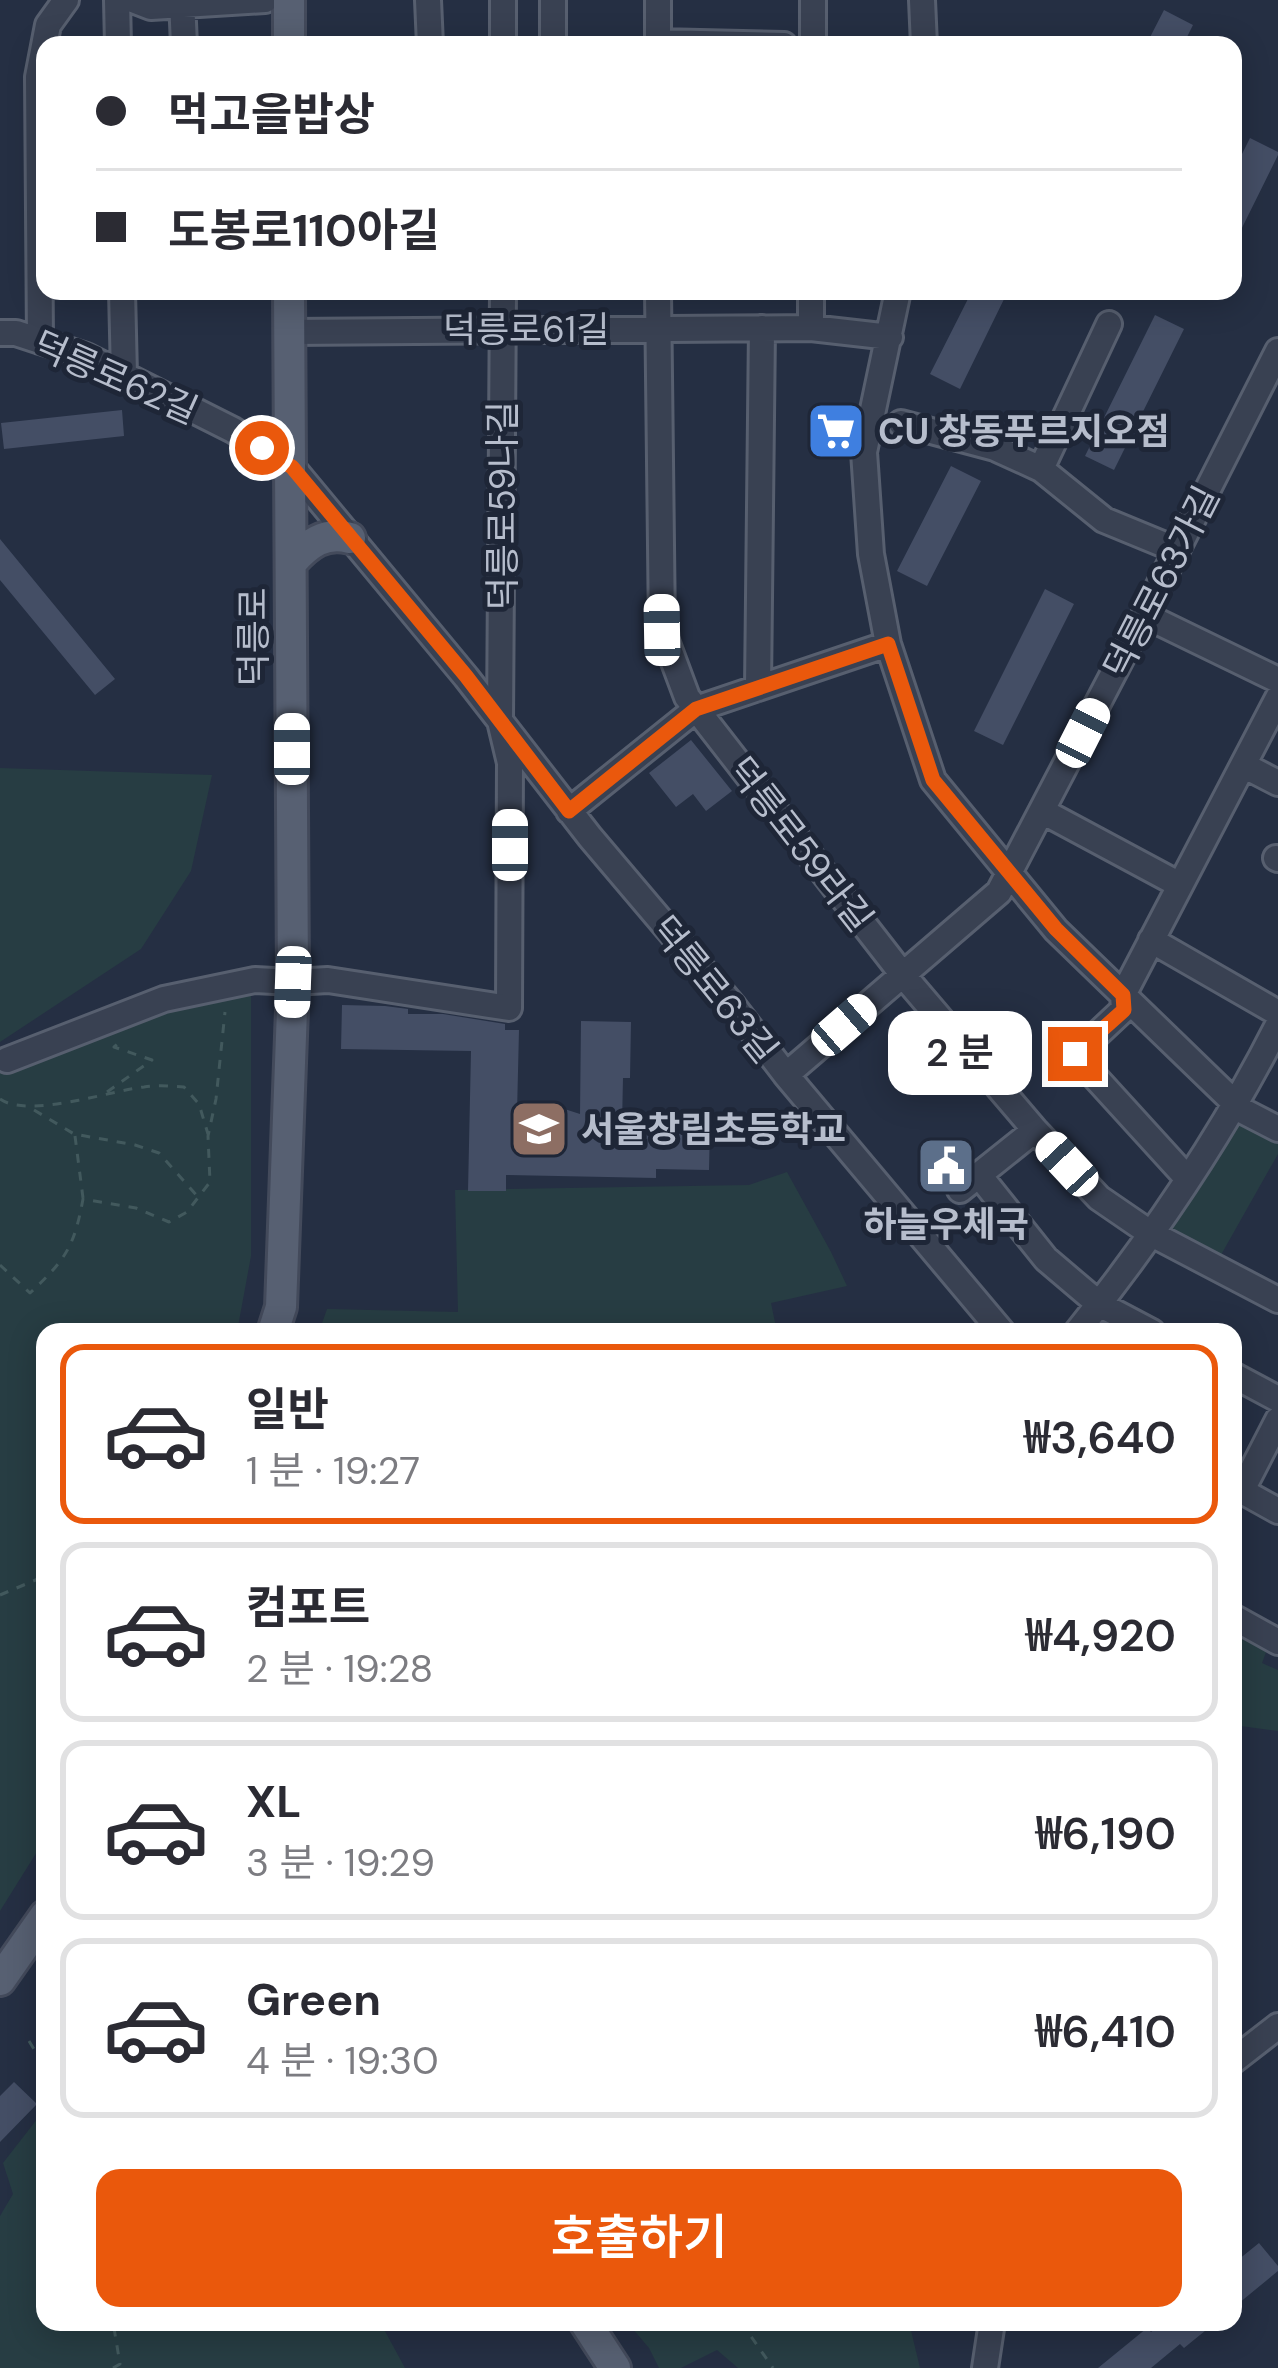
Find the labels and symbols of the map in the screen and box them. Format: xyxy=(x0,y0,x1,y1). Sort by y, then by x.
street label: 덕릉로61길 xyxy=(443,306,609,353)
street label: 덕릉로62길 xyxy=(26,320,205,434)
supermarket icon: CU 창동푸르지오점 xyxy=(805,400,867,462)
street label: 덕릉로59나길 xyxy=(479,401,526,611)
place label: CU 창동푸르지오점 xyxy=(878,408,1170,455)
route start xyxy=(235,421,289,475)
street label: 덕릉로63가길 xyxy=(1093,478,1230,686)
street label: 덕릉로 xyxy=(230,587,277,687)
car xyxy=(643,594,681,666)
car xyxy=(1051,693,1115,773)
car xyxy=(274,713,310,785)
street label: 덕릉로59라길 xyxy=(718,747,883,941)
car xyxy=(492,809,528,881)
street label: 덕릉로63길 xyxy=(641,906,788,1073)
car xyxy=(274,945,312,1019)
car xyxy=(805,988,883,1062)
callout: 2 분 xyxy=(889,1012,1033,1096)
route end xyxy=(1048,1027,1102,1081)
school or university icon: 서울창림초등학교 xyxy=(508,1098,570,1160)
place label: 서울창림초등학교 xyxy=(581,1106,846,1153)
car xyxy=(1029,1125,1105,1203)
public building icon: 하늘우체국 xyxy=(915,1135,977,1197)
place label: 하늘우체국 xyxy=(863,1201,1029,1248)

